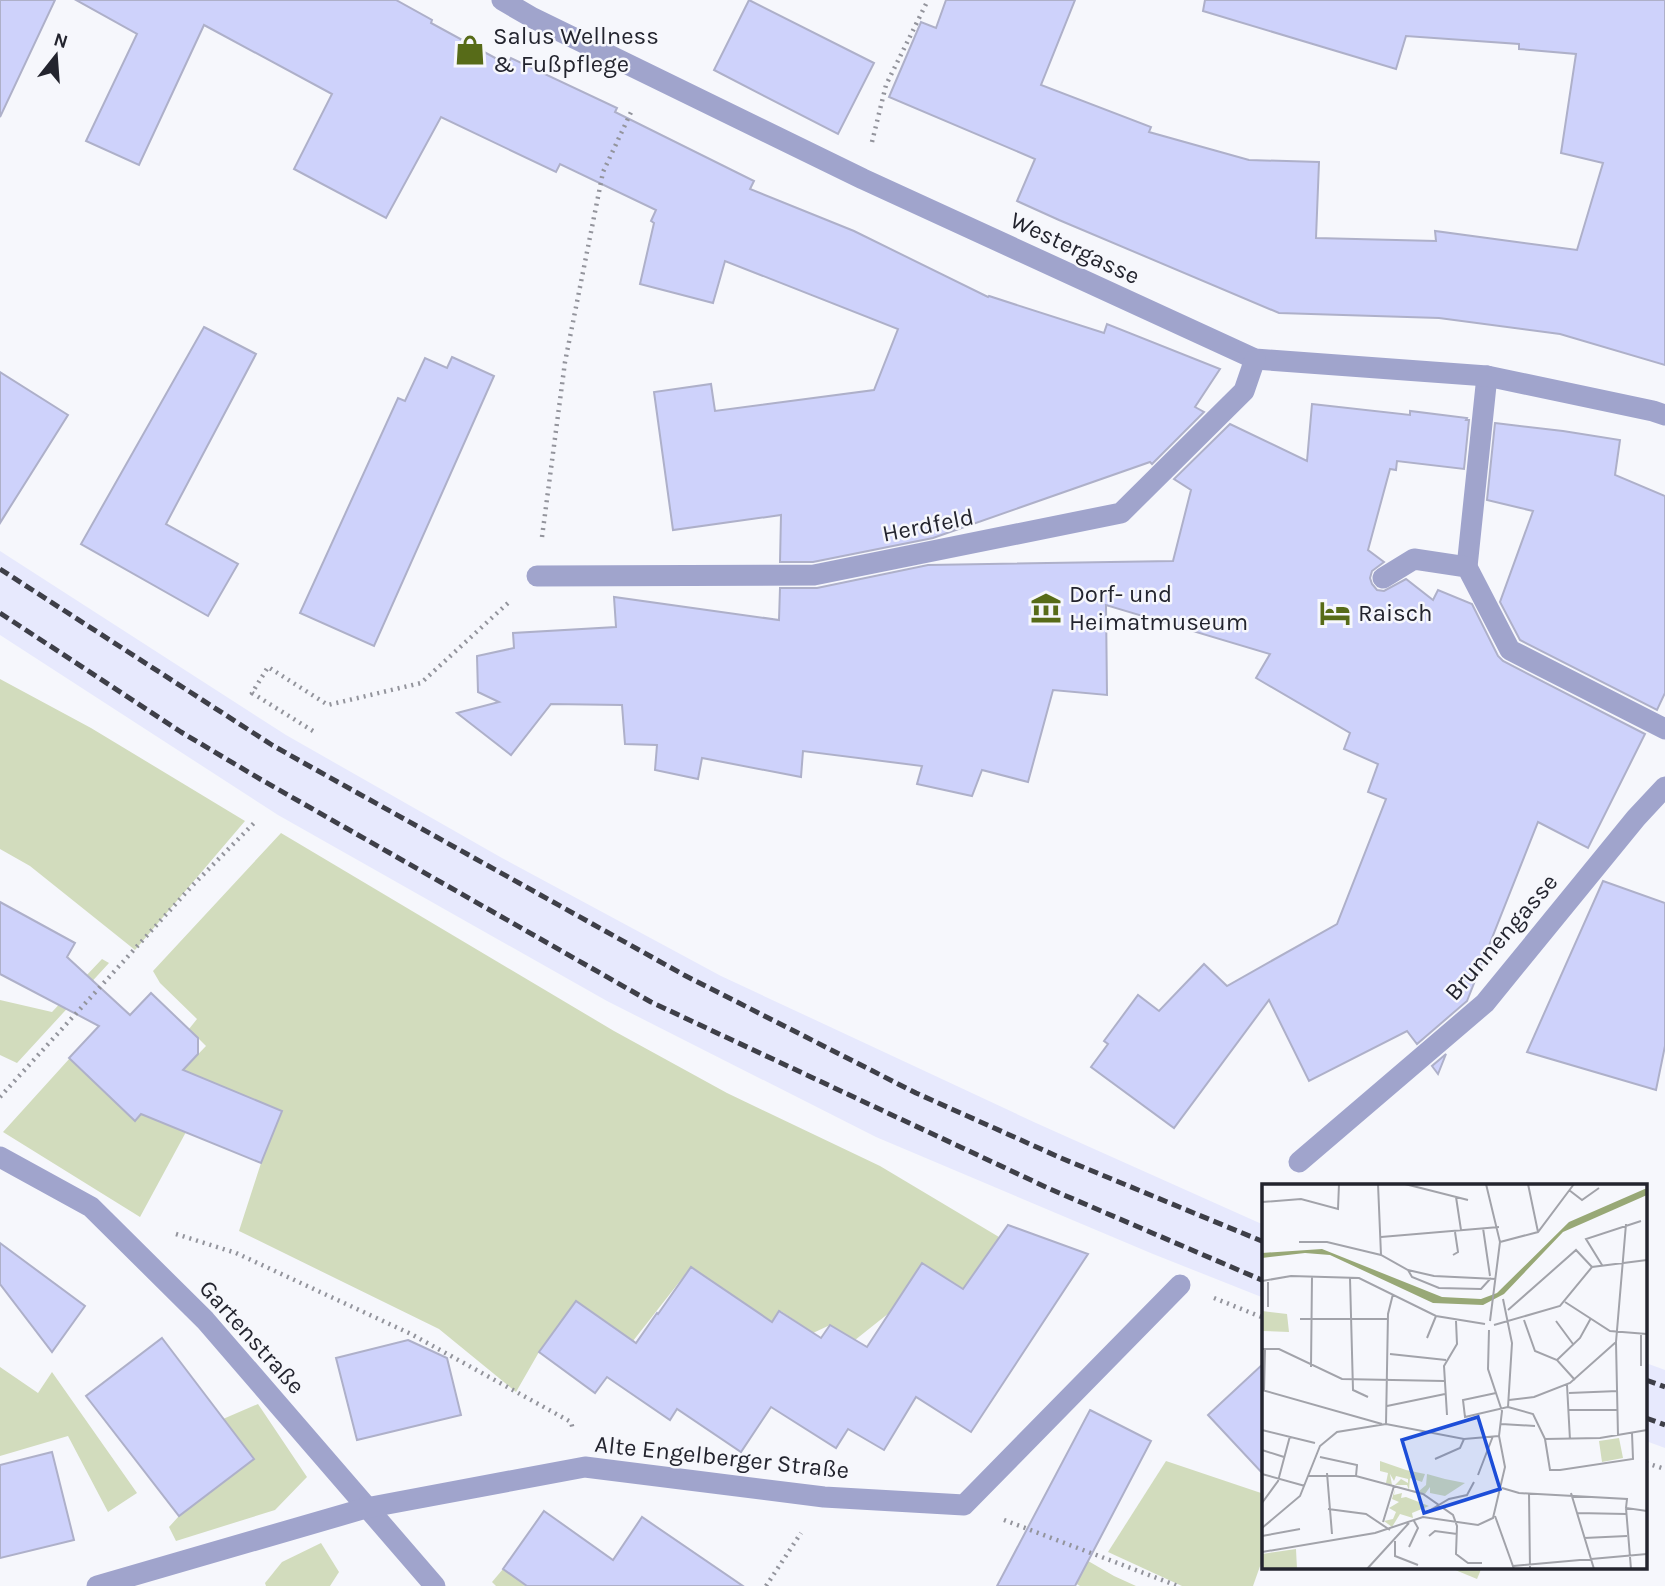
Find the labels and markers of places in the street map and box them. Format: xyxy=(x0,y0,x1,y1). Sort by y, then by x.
place label: Salus Wellness & Fußpflege xyxy=(493,22,659,78)
shop icon: Salus Wellness & Fußpflege xyxy=(453,33,487,67)
place label: Dorf- und Heimatmuseum xyxy=(1069,580,1248,636)
museum icon: Dorf- und Heimatmuseum xyxy=(1029,591,1063,625)
hotel icon: Raisch xyxy=(1318,596,1352,630)
place label: Raisch xyxy=(1358,599,1433,627)

